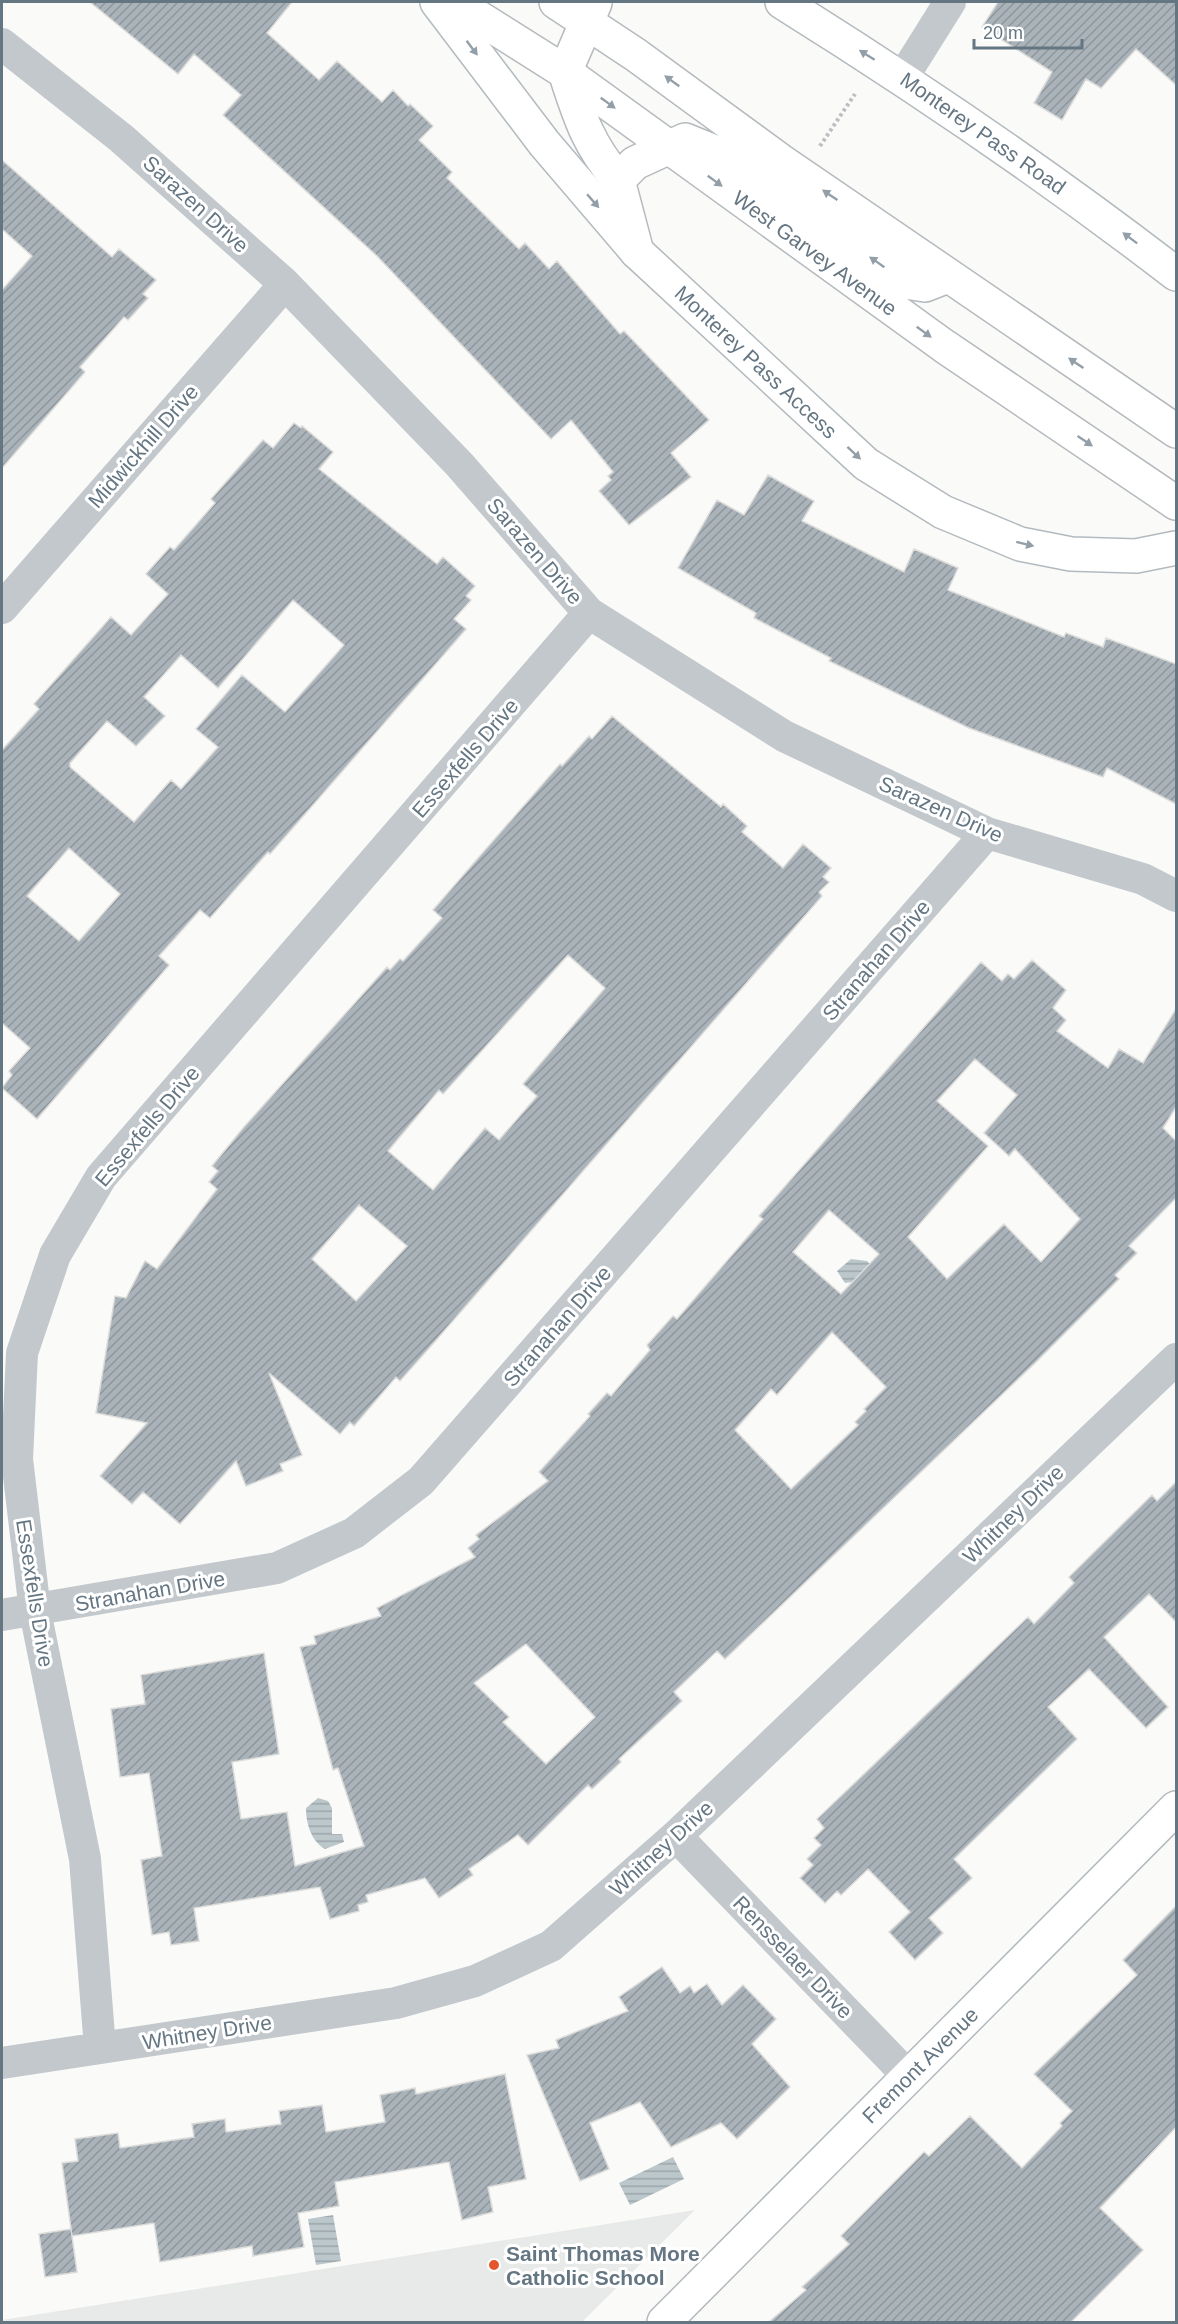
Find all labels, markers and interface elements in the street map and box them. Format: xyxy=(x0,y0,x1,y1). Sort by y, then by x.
scale bar xyxy=(974,12,1082,50)
text: 20 m xyxy=(983,23,1023,43)
one-way arrow xyxy=(466,40,478,56)
one-way arrow xyxy=(859,49,875,60)
street label: Monterey Pass Road xyxy=(896,67,1070,199)
one-way arrow xyxy=(664,76,679,88)
one-way arrow xyxy=(599,97,615,109)
street label: Sarazen Drive xyxy=(139,151,253,257)
one-way arrow xyxy=(706,175,722,187)
street label: West Garvey Avenue xyxy=(729,186,901,320)
one-way arrow xyxy=(822,190,838,201)
one-way arrow xyxy=(586,193,599,208)
one-way arrow xyxy=(1122,232,1138,244)
one-way arrow xyxy=(869,256,885,268)
street label: Monterey Pass Access xyxy=(670,281,842,443)
one-way arrow xyxy=(916,326,932,338)
one-way arrow xyxy=(1069,357,1085,369)
street label: Midwickhill Drive xyxy=(83,380,203,512)
one-way arrow xyxy=(1077,436,1094,447)
one-way arrow xyxy=(846,446,861,459)
street label: Sarazen Drive xyxy=(483,493,587,609)
one-way arrow xyxy=(1016,540,1034,550)
street label: Essexfells Drive xyxy=(407,694,523,822)
street label: Sarazen Drive xyxy=(876,771,1006,847)
street label: Stranahan Drive xyxy=(818,895,934,1025)
street label: Essexfells Drive xyxy=(90,1061,204,1191)
street label: Stranahan Drive xyxy=(499,1261,615,1391)
street label: Whitney Drive xyxy=(958,1460,1068,1568)
street label: Essexfells Drive xyxy=(12,1517,58,1669)
street label: Stranahan Drive xyxy=(73,1566,227,1616)
street label: Whitney Drive xyxy=(605,1796,717,1900)
street label: Rensselaer Drive xyxy=(729,1891,857,2023)
street label: Fremont Avenue xyxy=(858,2003,982,2127)
street label: Whitney Drive xyxy=(141,2010,273,2054)
place label: Saint Thomas More Catholic School xyxy=(506,2242,700,2289)
marker: Saint Thomas More Catholic School xyxy=(487,2258,501,2272)

